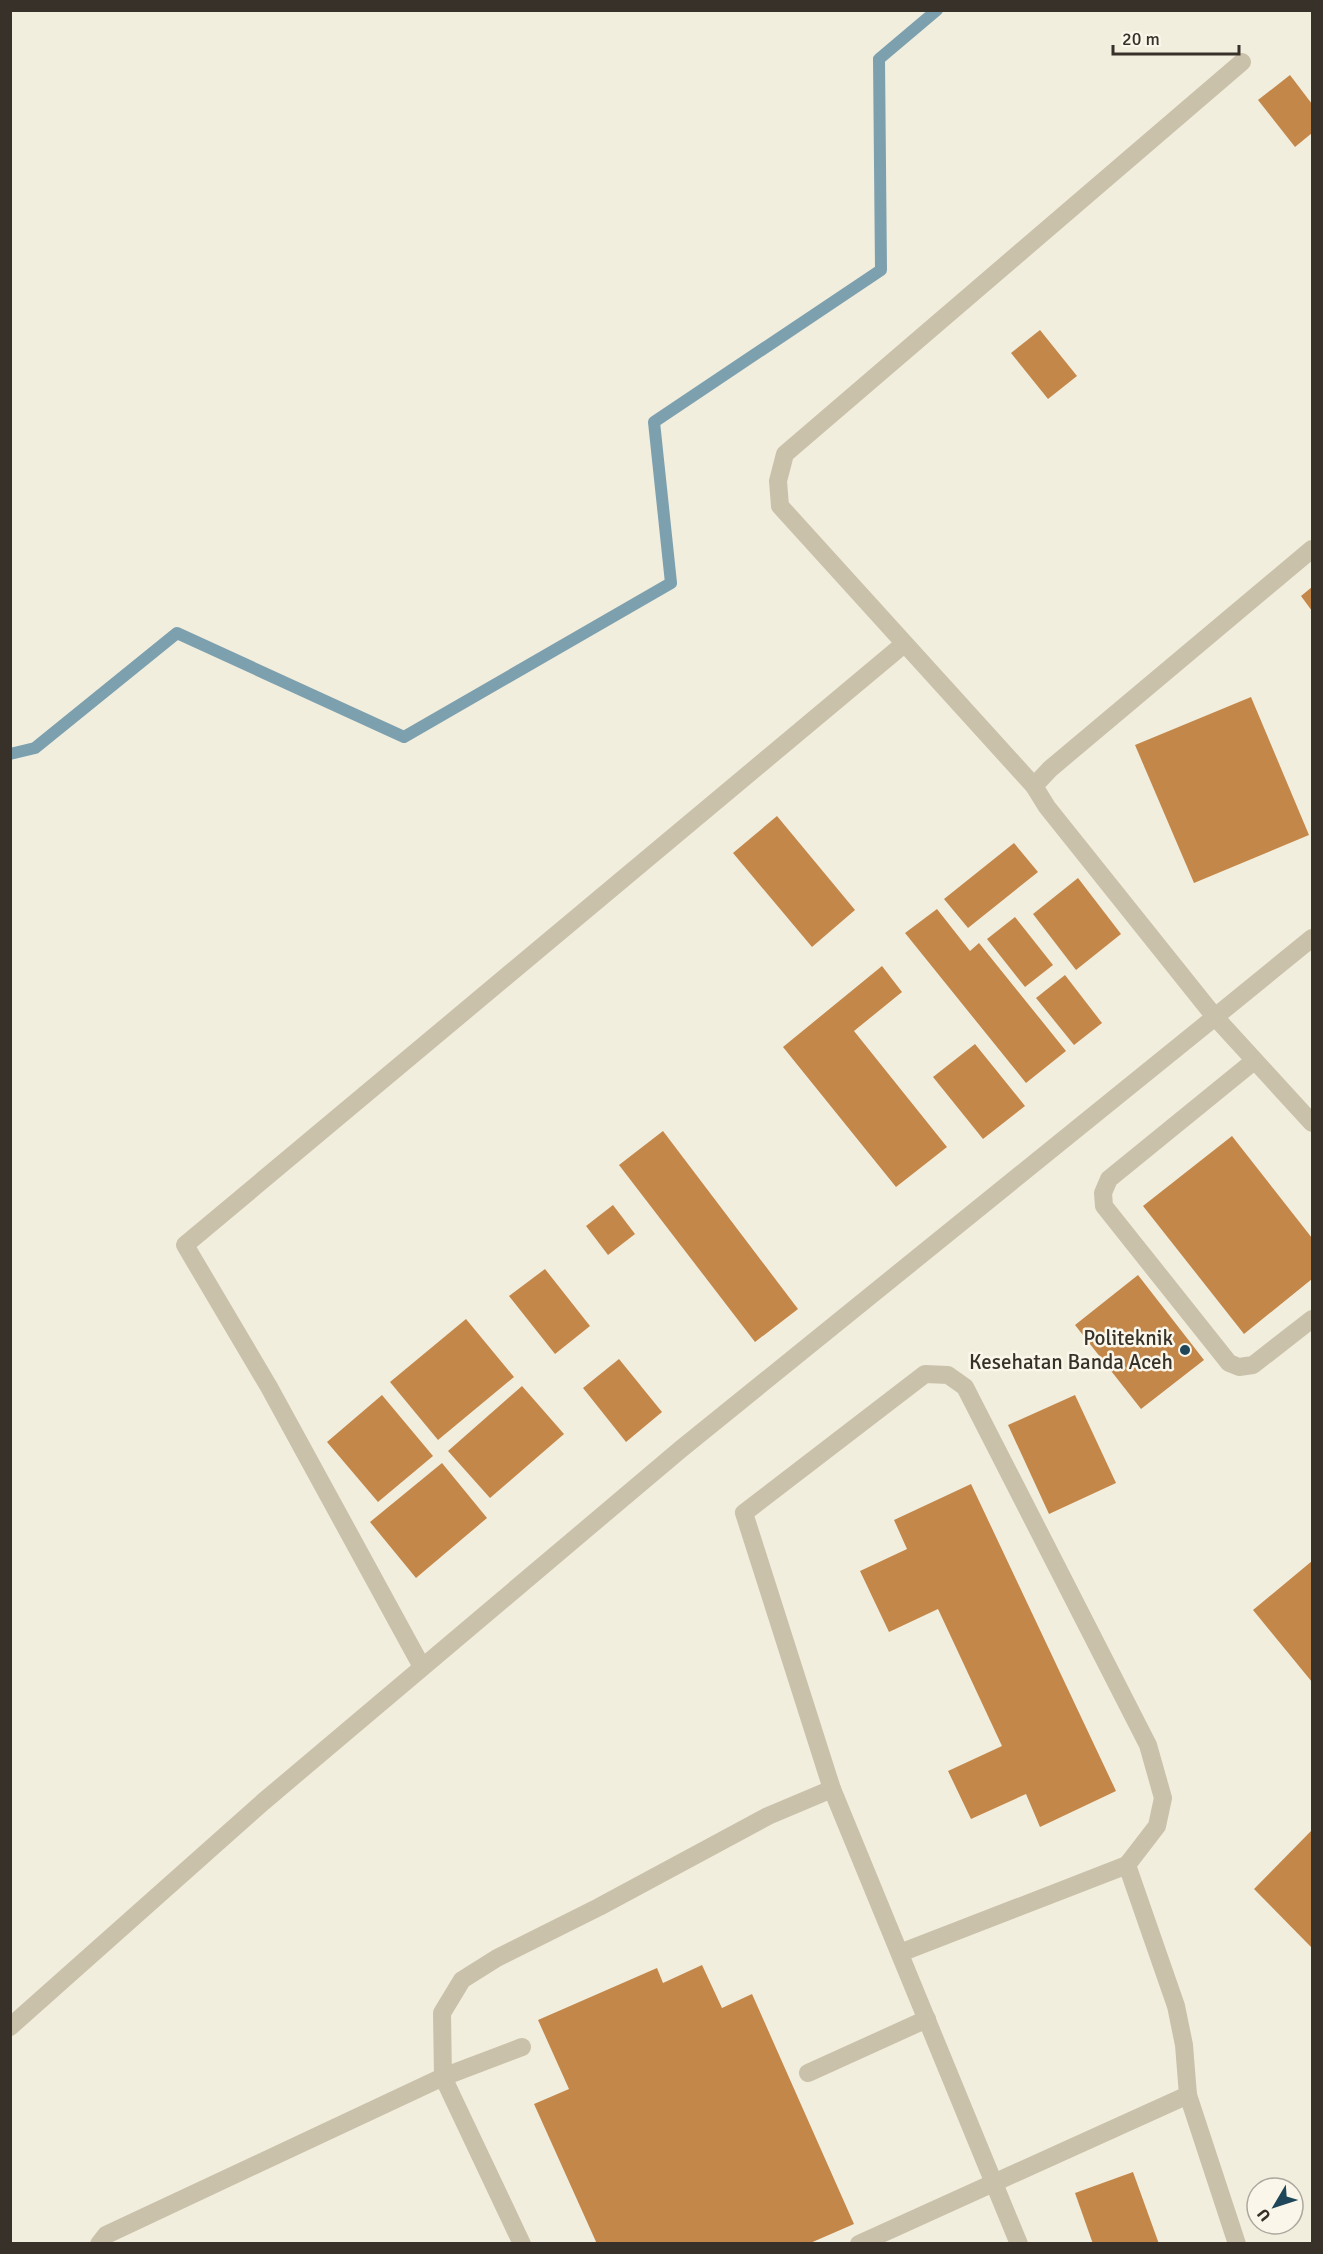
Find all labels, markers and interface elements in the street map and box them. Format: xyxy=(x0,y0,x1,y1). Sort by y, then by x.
scale bar xyxy=(1113,18,1239,56)
text: 20 m xyxy=(1122,28,1160,50)
place label: Politeknik Kesehatan Banda Aceh xyxy=(969,1325,1173,1375)
marker: Politeknik Kesehatan Banda Aceh xyxy=(1178,1343,1192,1357)
north arrow xyxy=(1245,2176,1305,2236)
text: U xyxy=(1253,2204,1275,2225)

